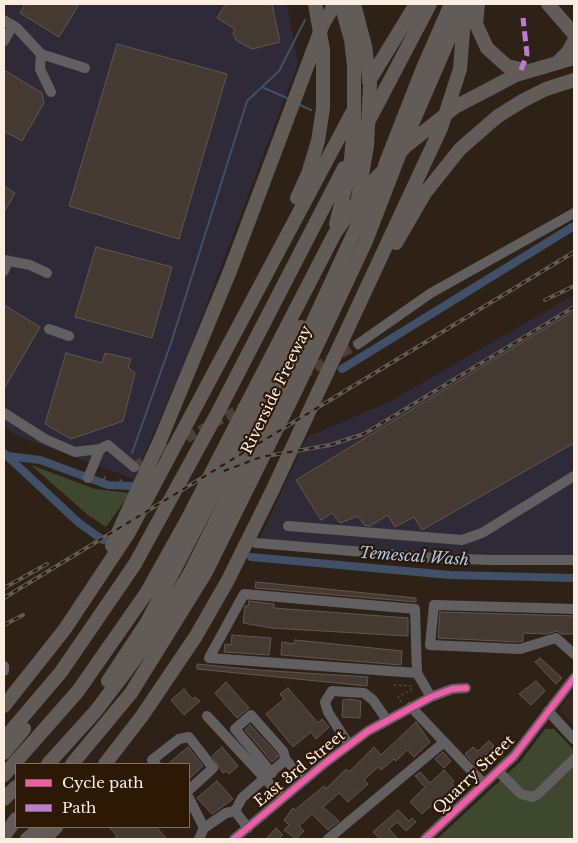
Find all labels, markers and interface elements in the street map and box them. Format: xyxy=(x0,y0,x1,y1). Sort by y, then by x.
street label: Riverside Freeway xyxy=(238,323,316,457)
water label: Temescal Wash xyxy=(358,544,470,570)
street label: East 3rd Street xyxy=(251,727,349,811)
street label: Quarry Street xyxy=(430,732,518,818)
legend xyxy=(15,763,190,828)
text: Cycle path xyxy=(62,773,144,792)
text: Path xyxy=(62,798,96,817)

